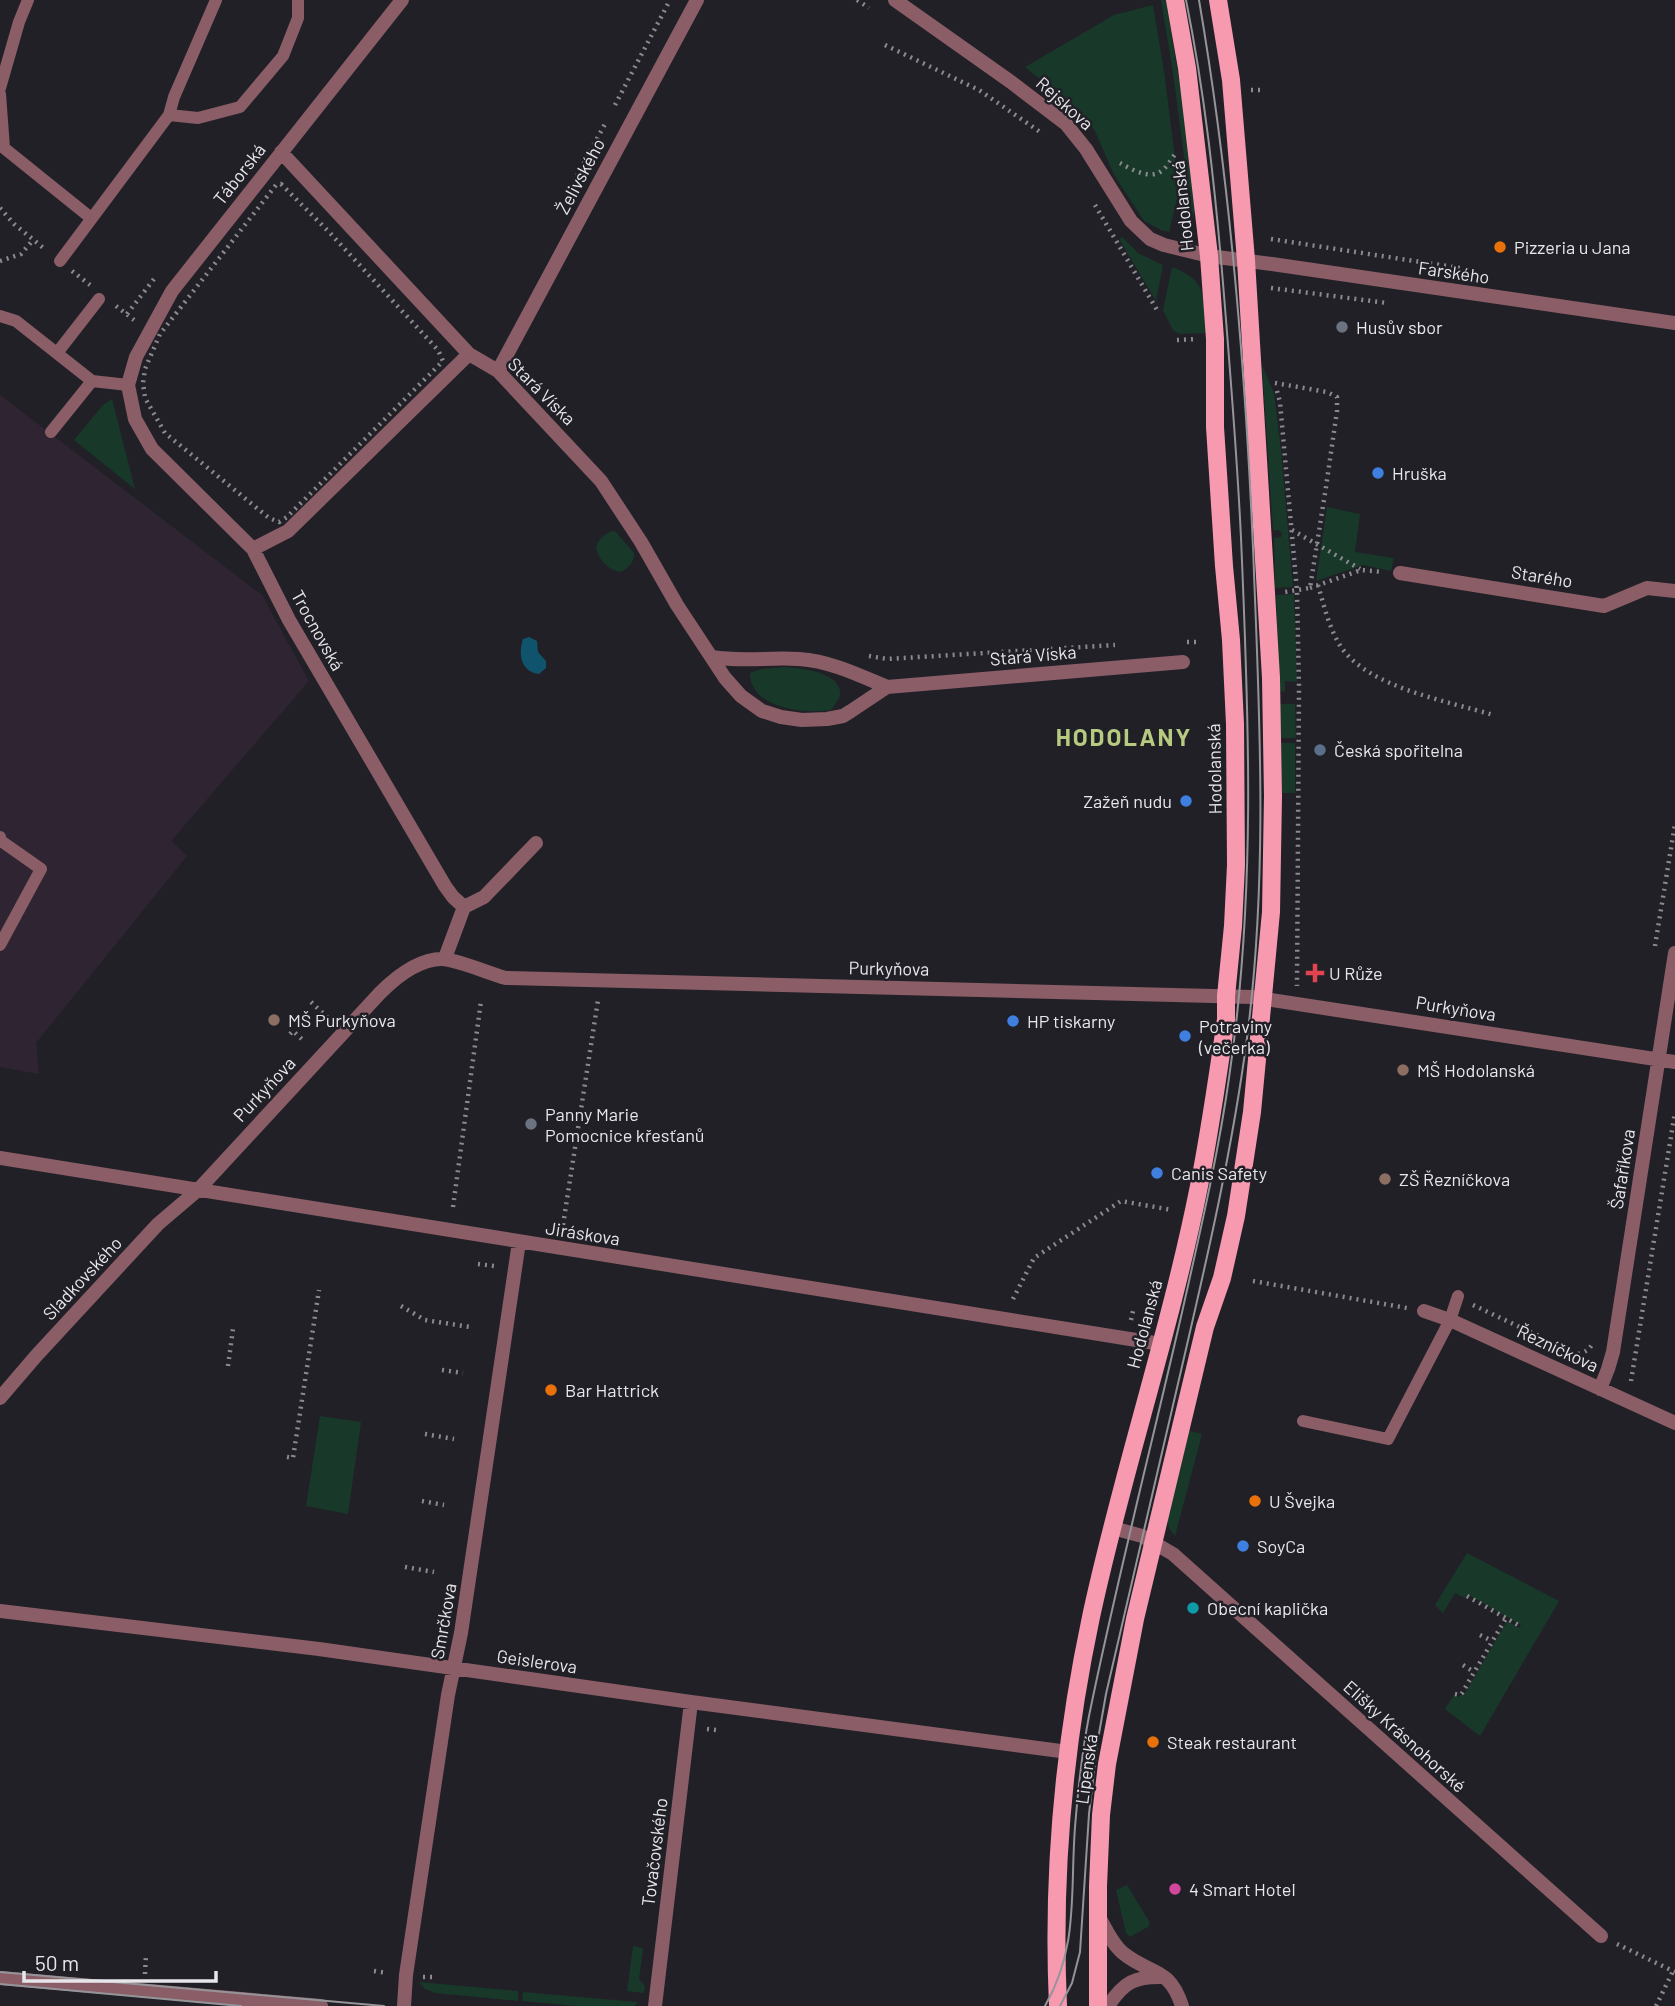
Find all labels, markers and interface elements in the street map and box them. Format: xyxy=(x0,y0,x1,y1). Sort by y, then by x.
street label: Rejskova xyxy=(1032,72,1098,134)
street label: Želivského xyxy=(551,134,609,218)
street label: Táborská xyxy=(208,139,270,209)
street label: Hodolanská xyxy=(1166,160,1198,252)
place label: Pizzeria u Jana xyxy=(1514,236,1631,258)
marker: Pizzeria u Jana xyxy=(1492,239,1508,255)
street label: Farského xyxy=(1417,256,1491,288)
place label: Husův sbor xyxy=(1356,316,1443,338)
marker: Husův sbor xyxy=(1334,319,1350,335)
street label: Stará Víska xyxy=(504,353,580,429)
place label: Hruška xyxy=(1392,462,1447,484)
marker: Hruška xyxy=(1370,465,1386,481)
street label: Starého xyxy=(1510,560,1574,592)
street label: Trocnovská xyxy=(287,586,349,674)
street label: Stará Víska xyxy=(989,640,1077,670)
district label: HODOLANY xyxy=(1056,722,1192,751)
street label: Hodolanská xyxy=(1202,723,1226,815)
place label: Česká spořitelna xyxy=(1334,739,1463,761)
marker: Česká spořitelna xyxy=(1312,742,1328,758)
place label: Zažeň nudu xyxy=(1083,790,1172,812)
marker: Zažeň nudu xyxy=(1178,793,1194,809)
street label: Purkyňova xyxy=(848,956,930,980)
place label: U Růže xyxy=(1329,962,1383,984)
marker: U Růže xyxy=(1307,965,1323,981)
street label: Purkyňova xyxy=(1414,991,1498,1025)
place label: MŠ Purkyňova xyxy=(288,1009,396,1031)
place label: HP tiskarny xyxy=(1027,1010,1115,1032)
marker: MŠ Purkyňova xyxy=(266,1012,282,1028)
marker: HP tiskarny xyxy=(1005,1013,1021,1029)
place label: Potraviny (večerka) xyxy=(1198,1015,1272,1058)
marker: Potraviny (večerka) xyxy=(1177,1028,1193,1044)
street label: Purkyňova xyxy=(228,1052,300,1126)
place label: MŠ Hodolanská xyxy=(1417,1059,1535,1081)
marker: MŠ Hodolanská xyxy=(1395,1062,1411,1078)
place label: Panny Marie Pomocnice křesťanů xyxy=(545,1103,705,1146)
marker: Panny Marie Pomocnice křesťanů xyxy=(523,1116,539,1132)
street label: Šafaříkova xyxy=(1605,1127,1639,1211)
place label: Canis Safety xyxy=(1171,1162,1267,1184)
marker: Canis Safety xyxy=(1149,1165,1165,1181)
place label: ZŠ Řezníčkova xyxy=(1399,1168,1510,1190)
marker: ZŠ Řezníčkova xyxy=(1377,1171,1393,1187)
street label: Jiráskova xyxy=(544,1216,622,1250)
street label: Sladkovského xyxy=(38,1232,126,1324)
street label: Hodolanská xyxy=(1122,1277,1166,1371)
street label: Řezníčkova xyxy=(1514,1320,1602,1376)
place label: Bar Hattrick xyxy=(565,1379,659,1401)
marker: Bar Hattrick xyxy=(543,1382,559,1398)
place label: U Švejka xyxy=(1269,1490,1335,1512)
marker: U Švejka xyxy=(1247,1493,1263,1509)
place label: SoyCa xyxy=(1257,1535,1305,1557)
marker: SoyCa xyxy=(1235,1538,1251,1554)
street label: Smrčkova xyxy=(425,1581,461,1661)
place label: Obecní kaplička xyxy=(1207,1597,1328,1619)
marker: Obecní kaplička xyxy=(1185,1600,1201,1616)
street label: Geislerova xyxy=(495,1644,579,1678)
street label: Elišky Krásnohorské xyxy=(1339,1675,1471,1797)
place label: Steak restaurant xyxy=(1167,1731,1297,1753)
street label: Lipenská xyxy=(1070,1733,1102,1805)
marker: Steak restaurant xyxy=(1145,1734,1161,1750)
street label: Tovačovského xyxy=(636,1797,672,1907)
place label: 4 Smart Hotel xyxy=(1189,1878,1296,1900)
marker: 4 Smart Hotel xyxy=(1167,1881,1183,1897)
scale bar xyxy=(24,1940,217,1984)
text: 50 m xyxy=(35,1950,79,1975)

